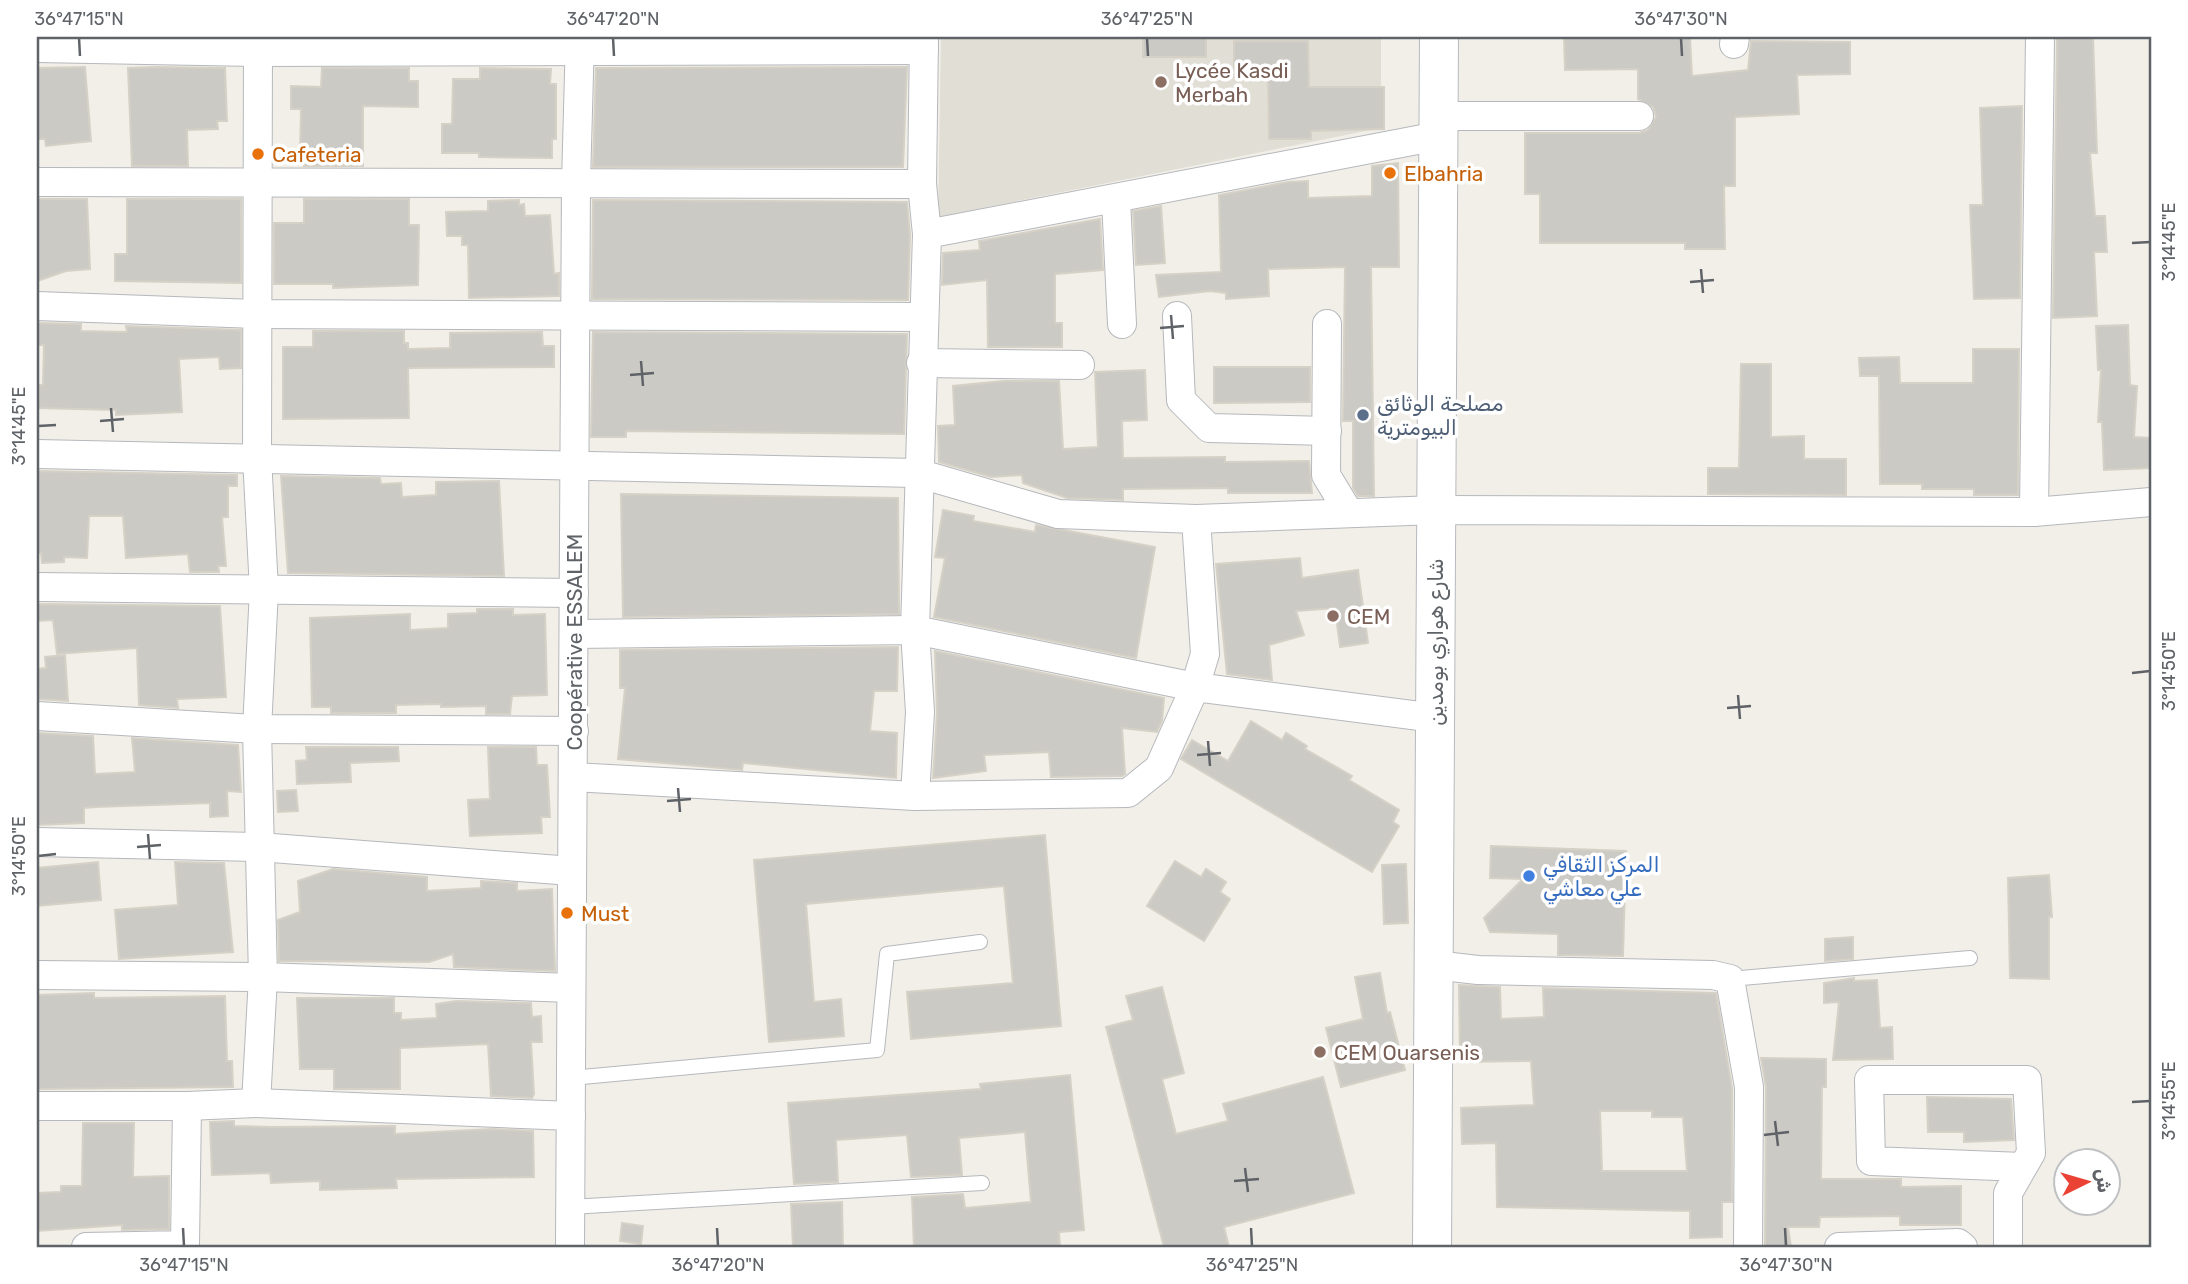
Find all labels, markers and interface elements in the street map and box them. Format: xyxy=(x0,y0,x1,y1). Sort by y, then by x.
text: 36°47'15"N xyxy=(34,8,124,30)
text: 36°47'20"N xyxy=(566,8,660,30)
text: 36°47'25"N xyxy=(1101,8,1193,30)
text: 36°47'30"N xyxy=(1634,8,1728,30)
place label: Lycée Kasdi Merbah xyxy=(1175,58,1289,107)
marker: Lycée Kasdi Merbah xyxy=(1153,74,1169,90)
place label: Cafeteria xyxy=(272,142,362,167)
marker: Cafeteria xyxy=(250,146,266,162)
place label: Elbahria xyxy=(1404,161,1483,186)
marker: Elbahria xyxy=(1382,165,1398,181)
text: 3°14'45"E xyxy=(2158,203,2180,281)
text: 3°14'45"E xyxy=(8,387,30,465)
place label: مصلحة الوثائق البيومترية xyxy=(1377,391,1503,440)
marker: مصلحة الوثائق البيومترية xyxy=(1355,407,1371,423)
street label: Coopérative ESSALEM xyxy=(562,533,587,751)
street label: شارع هواري بومدين xyxy=(1423,558,1450,726)
place label: CEM xyxy=(1347,604,1390,629)
marker: CEM xyxy=(1325,608,1341,624)
text: 3°14'50"E xyxy=(2158,631,2180,711)
text: 3°14'50"E xyxy=(8,816,30,896)
place label: المركز الثقافي علي معاشي xyxy=(1543,852,1659,905)
marker: المركز الثقافي علي معاشي xyxy=(1521,868,1537,884)
place label: Must xyxy=(581,901,629,926)
marker: Must xyxy=(559,905,575,921)
place label: CEM Ouarsenis xyxy=(1334,1040,1480,1065)
marker: CEM Ouarsenis xyxy=(1312,1044,1328,1060)
text: 3°14'55"E xyxy=(2158,1061,2180,1141)
north arrow xyxy=(2052,1148,2122,1218)
text: ش xyxy=(2091,1168,2116,1194)
text: 36°47'15"N xyxy=(139,1254,229,1276)
text: 36°47'20"N xyxy=(671,1254,765,1276)
text: 36°47'25"N xyxy=(1206,1254,1298,1276)
text: 36°47'30"N xyxy=(1739,1254,1833,1276)

